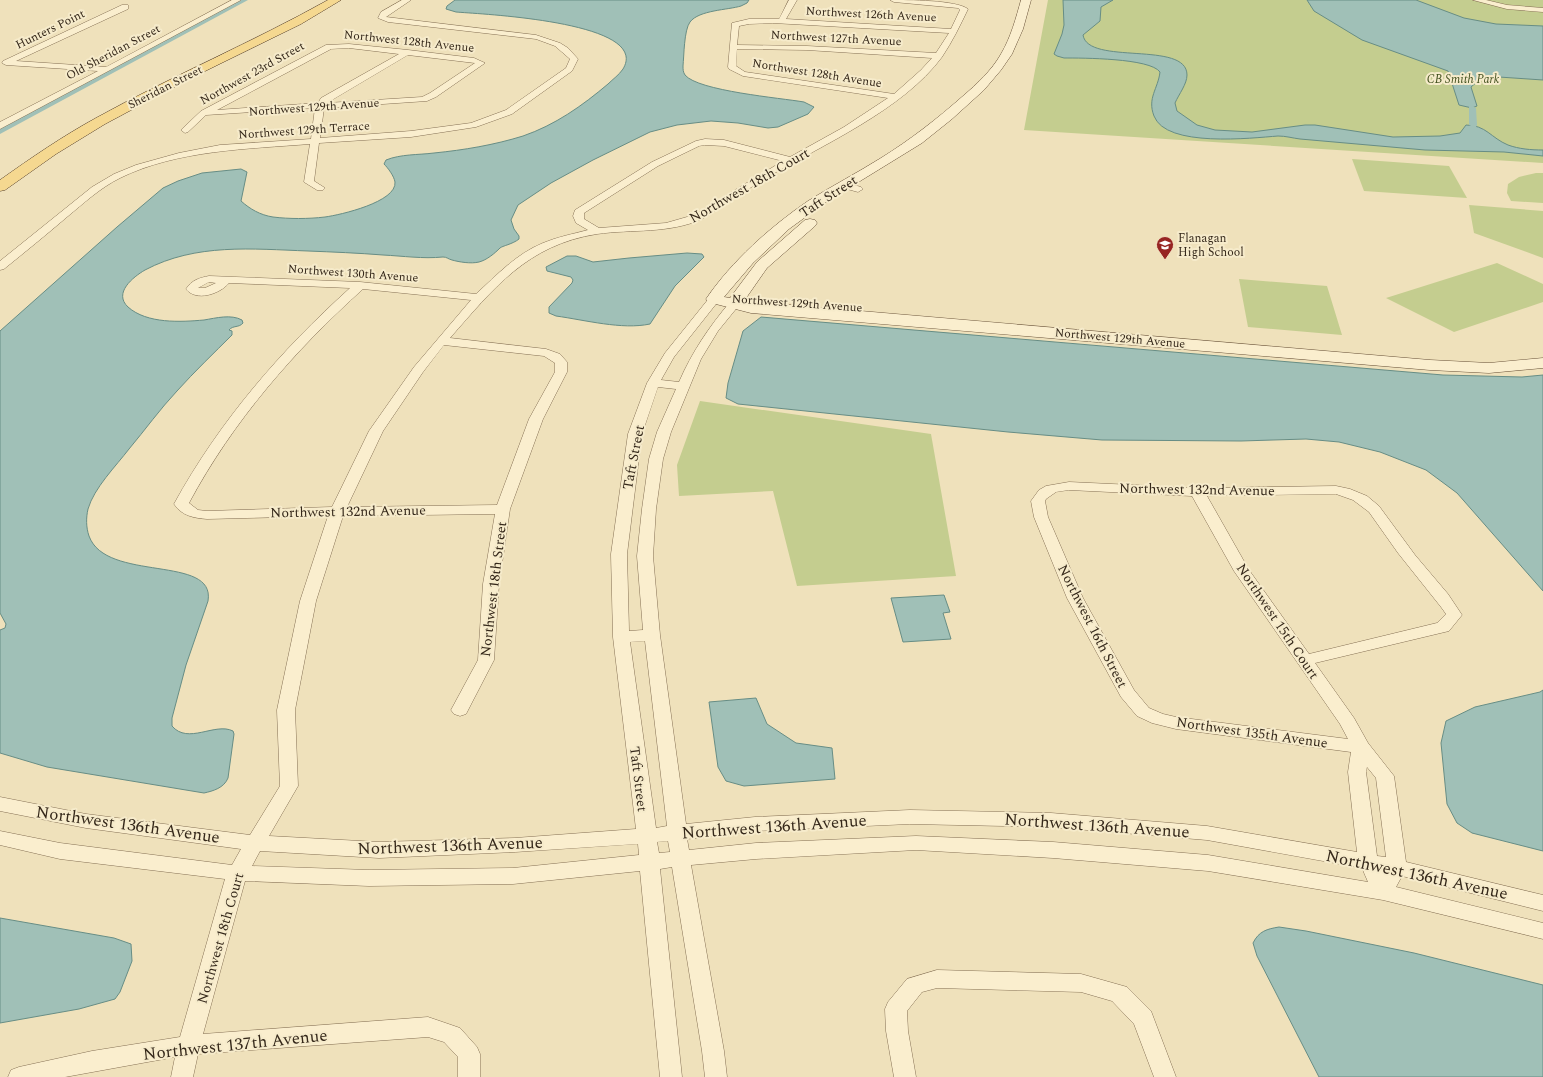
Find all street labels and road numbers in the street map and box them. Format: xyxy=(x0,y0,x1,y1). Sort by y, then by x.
street label: Northwest 126th Avenue xyxy=(805,2,937,27)
street label: Hunters Point xyxy=(12,4,88,54)
street label: Old Sheridan Street xyxy=(63,19,164,85)
street label: Northwest 128th Avenue xyxy=(343,25,475,58)
street label: Northwest 127th Avenue xyxy=(770,26,902,51)
street label: Northwest 23rd Street xyxy=(196,37,308,110)
street label: Northwest 128th Avenue xyxy=(751,54,883,93)
street label: Sheridan Street xyxy=(125,60,206,114)
street label: Northwest 129th Avenue xyxy=(248,93,380,122)
street label: Northwest 129th Terrace xyxy=(238,116,371,145)
street label: Northwest 18th Court xyxy=(685,142,813,228)
street label: Taft Street xyxy=(795,170,862,223)
street label: Northwest 130th Avenue xyxy=(287,259,419,288)
street label: Northwest 129th Avenue xyxy=(731,289,863,318)
street label: Northwest 129th Avenue xyxy=(1054,323,1186,354)
street label: Taft Street xyxy=(617,423,650,491)
street label: Northwest 132nd Avenue xyxy=(1119,478,1275,501)
street label: Northwest 132nd Avenue xyxy=(270,500,426,523)
street label: Northwest 18th Street xyxy=(475,520,512,658)
street label: Northwest 15th Court xyxy=(1231,559,1324,683)
street label: Northwest 16th Street xyxy=(1052,561,1133,692)
street label: Northwest 135th Avenue xyxy=(1175,711,1329,754)
street label: Taft Street xyxy=(624,745,653,813)
street label: Northwest 136th Avenue xyxy=(34,799,222,851)
street label: Northwest 136th Avenue xyxy=(1003,807,1190,845)
street label: Northwest 136th Avenue xyxy=(681,808,868,846)
street label: Northwest 136th Avenue xyxy=(357,830,543,862)
street label: Northwest 136th Avenue xyxy=(1323,843,1510,907)
street label: Northwest 18th Court xyxy=(192,870,249,1006)
street label: Northwest 137th Avenue xyxy=(141,1022,329,1068)

